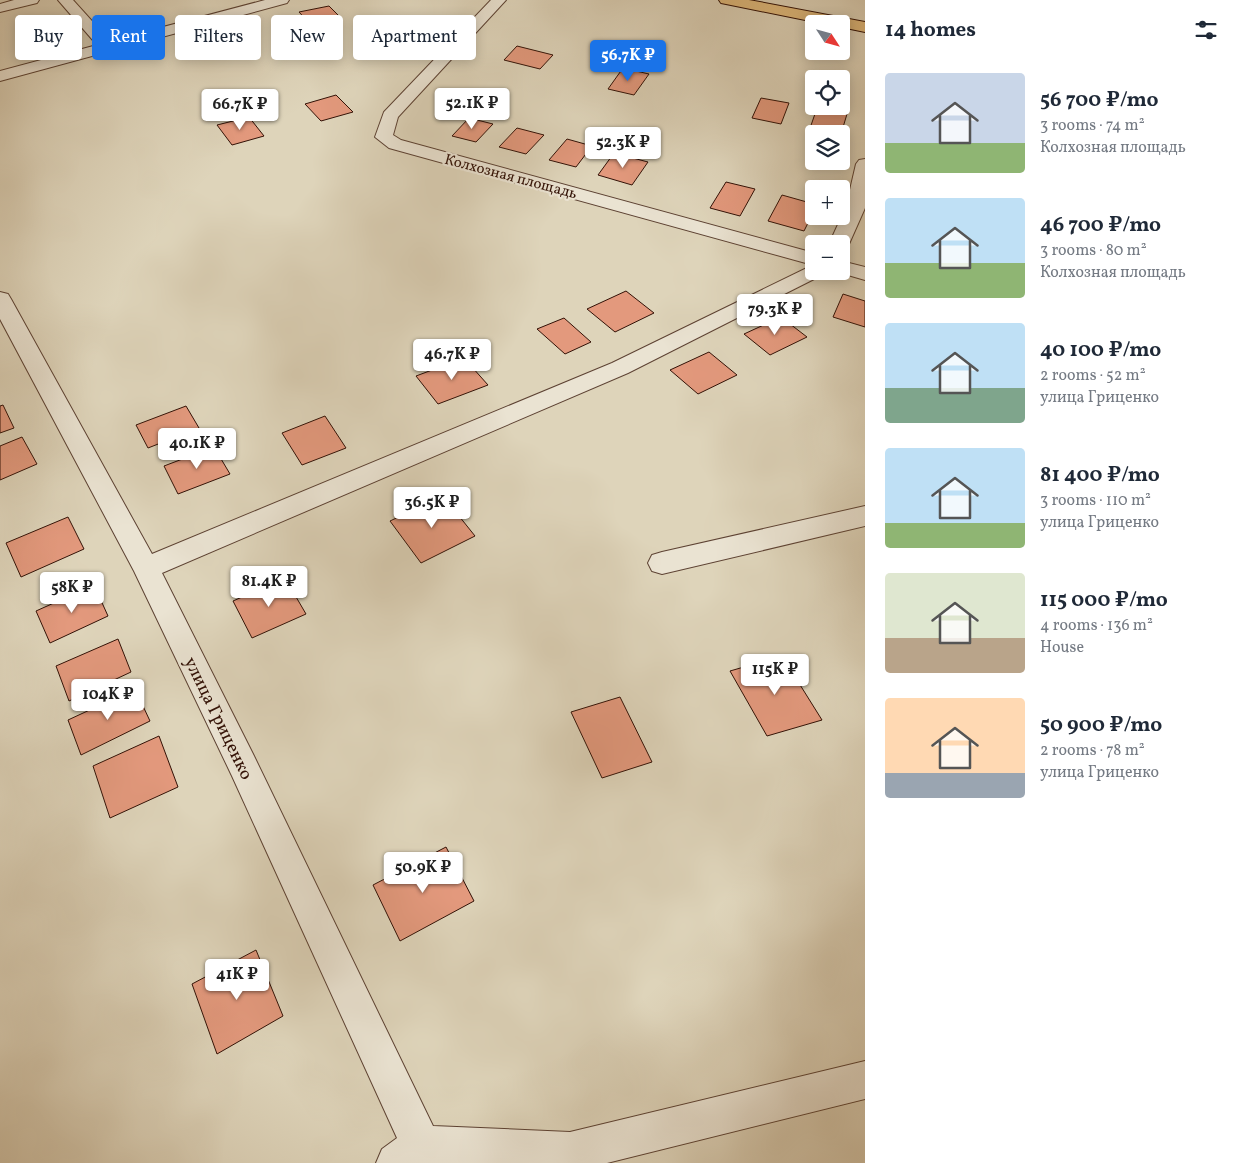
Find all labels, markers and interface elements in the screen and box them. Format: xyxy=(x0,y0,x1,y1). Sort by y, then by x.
chip: Buy xyxy=(15,15,82,60)
chip: Rent xyxy=(92,15,165,60)
chip: Filters xyxy=(175,15,261,60)
chip: New xyxy=(271,15,343,60)
chip: Apartment xyxy=(353,15,476,60)
north arrow xyxy=(805,15,850,60)
map controls xyxy=(805,15,850,280)
text: 14 homes xyxy=(885,16,976,45)
icon: filters xyxy=(1192,16,1220,44)
pin: 56.7K ₽ xyxy=(582,39,674,82)
text: 56.7K ₽ xyxy=(601,45,655,67)
button: locate xyxy=(805,70,850,115)
text: 56 700 ₽/mo xyxy=(1040,86,1159,115)
pin: 66.7K ₽ xyxy=(194,88,286,131)
pin: 52.1K ₽ xyxy=(426,88,518,130)
text: 52.1K ₽ xyxy=(446,93,498,115)
icon: home xyxy=(925,93,985,153)
text: 66.7K ₽ xyxy=(212,94,268,116)
text: 3 rooms · 74 m² xyxy=(1040,115,1145,137)
button: layers xyxy=(805,125,850,170)
pin: 52.3K ₽ xyxy=(577,126,669,169)
text: 52.3K ₽ xyxy=(596,132,650,154)
text: Колхозная площадь xyxy=(1040,137,1186,159)
street label: Колхозная площадь xyxy=(442,150,579,205)
button: + xyxy=(805,180,850,225)
text: 46 700 ₽/mo xyxy=(1040,211,1161,240)
icon: home xyxy=(925,218,985,278)
button: − xyxy=(805,235,850,280)
text: 3 rooms · 80 m² xyxy=(1040,240,1147,262)
text: Колхозная площадь xyxy=(1040,262,1186,284)
pin: 79.3K ₽ xyxy=(729,294,821,336)
text: 79.3K ₽ xyxy=(748,299,802,321)
text: 40 100 ₽/mo xyxy=(1040,336,1161,365)
pin: 46.7K ₽ xyxy=(406,338,498,381)
icon: home xyxy=(925,343,985,403)
text: 46.7K ₽ xyxy=(424,344,480,366)
text: 2 rooms · 52 m² xyxy=(1040,365,1146,387)
text: улица Гриценко xyxy=(1040,387,1159,409)
pin: 40.1K ₽ xyxy=(151,428,243,470)
text: 40.1K ₽ xyxy=(169,433,225,455)
text: 81 400 ₽/mo xyxy=(1040,461,1160,490)
icon: home xyxy=(925,468,985,528)
pin: 36.5K ₽ xyxy=(386,486,478,529)
text: 3 rooms · 110 m² xyxy=(1040,490,1151,512)
text: 36.5K ₽ xyxy=(405,492,459,514)
text: улица Гриценко xyxy=(1040,512,1159,534)
pin: 81.4K ₽ xyxy=(223,566,315,608)
text: 81.4K ₽ xyxy=(241,571,297,593)
pin: 58K ₽ xyxy=(37,572,107,614)
text: 58K ₽ xyxy=(51,577,93,599)
text: 115 000 ₽/mo xyxy=(1040,586,1168,615)
icon: home xyxy=(925,593,985,653)
text: 4 rooms · 136 m² xyxy=(1040,615,1153,637)
text: House xyxy=(1040,637,1084,659)
street label: улица Гриценко xyxy=(177,653,258,784)
pin: 115K ₽ xyxy=(734,654,816,696)
text: 115K ₽ xyxy=(752,659,798,681)
pin: 104K ₽ xyxy=(67,678,149,721)
text: 104K ₽ xyxy=(82,684,134,706)
text: 50 900 ₽/mo xyxy=(1040,711,1162,740)
icon: home xyxy=(925,718,985,778)
text: 2 rooms · 78 m² xyxy=(1040,740,1145,762)
text: улица Гриценко xyxy=(1040,762,1159,784)
pin: 50.9K ₽ xyxy=(377,852,469,894)
text: 50.9K ₽ xyxy=(395,857,451,879)
pin: 41K ₽ xyxy=(202,958,272,1001)
text: 41K ₽ xyxy=(216,964,258,986)

